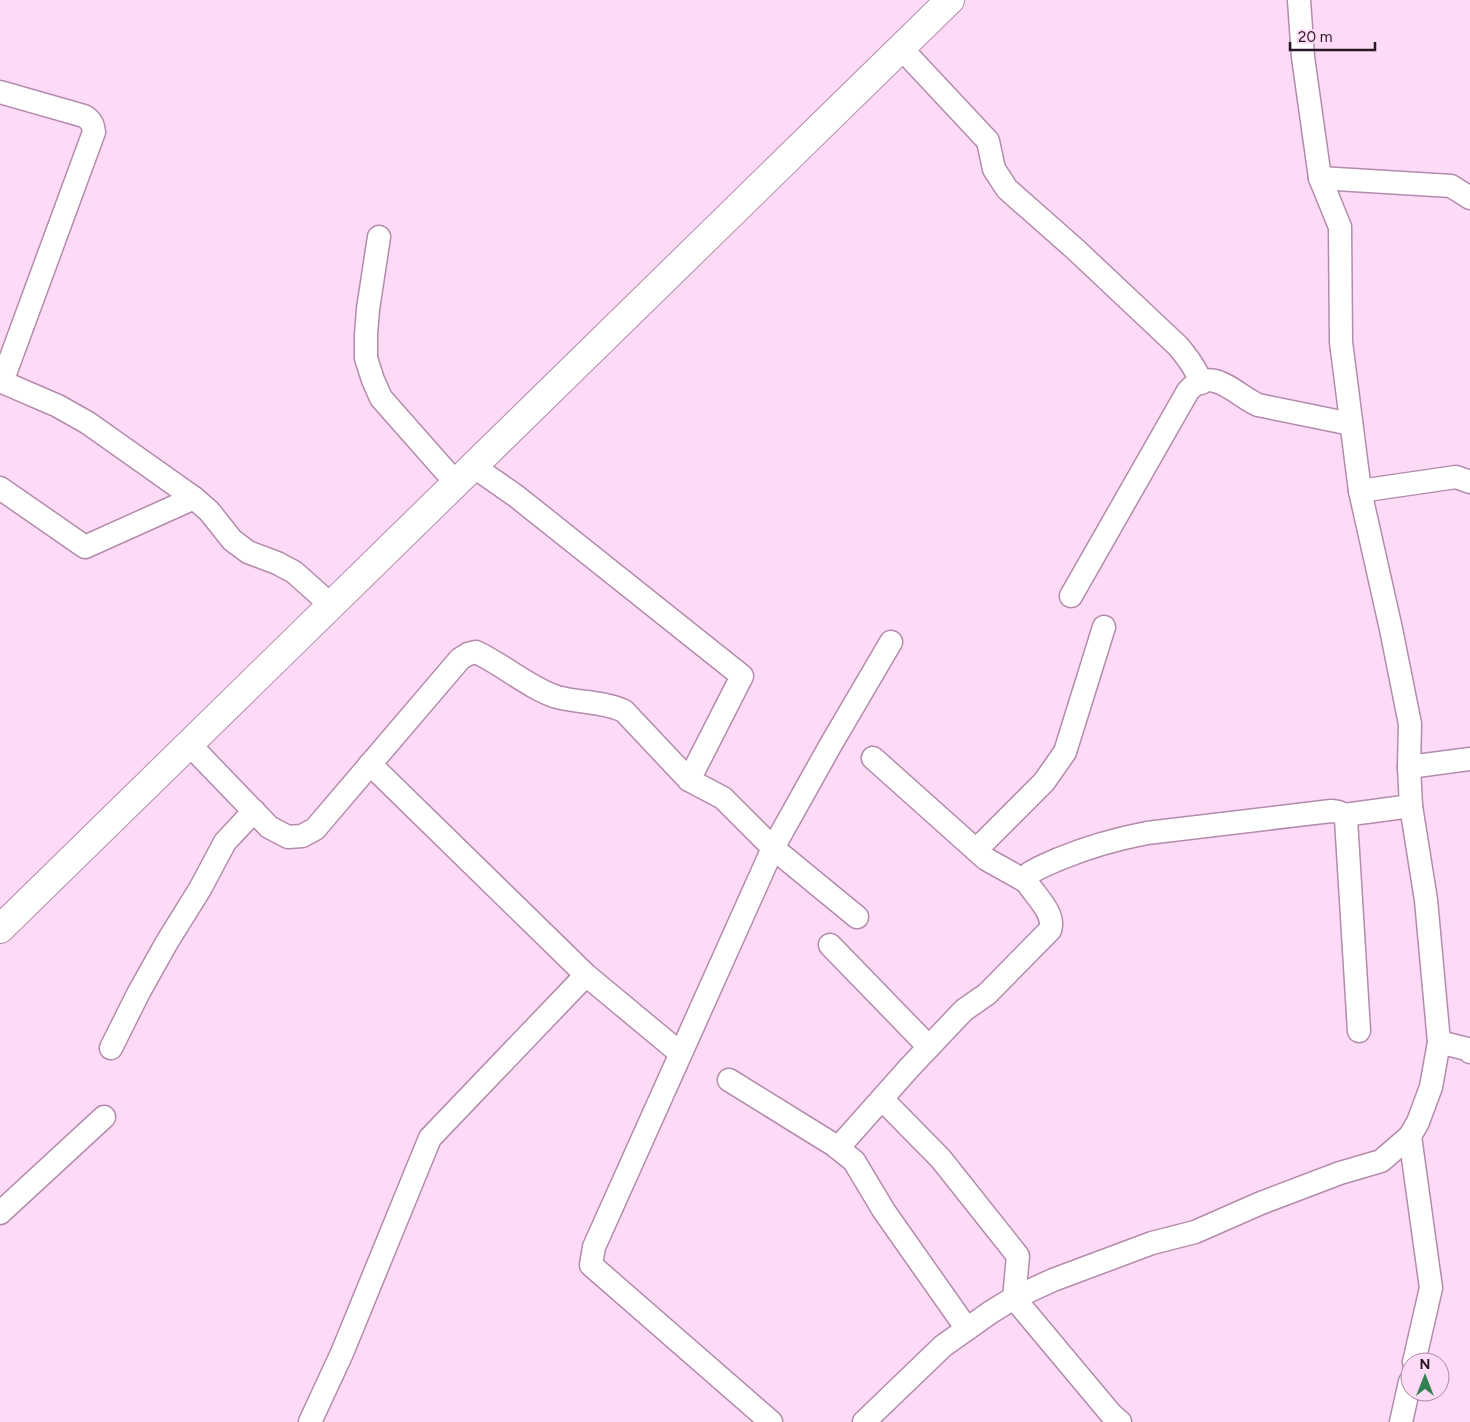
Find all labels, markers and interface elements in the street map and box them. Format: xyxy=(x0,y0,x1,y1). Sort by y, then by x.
scale bar xyxy=(1290,20,1375,52)
text: 20 m xyxy=(1298,28,1332,46)
north arrow xyxy=(1400,1352,1450,1402)
text: N xyxy=(1420,1356,1430,1373)

